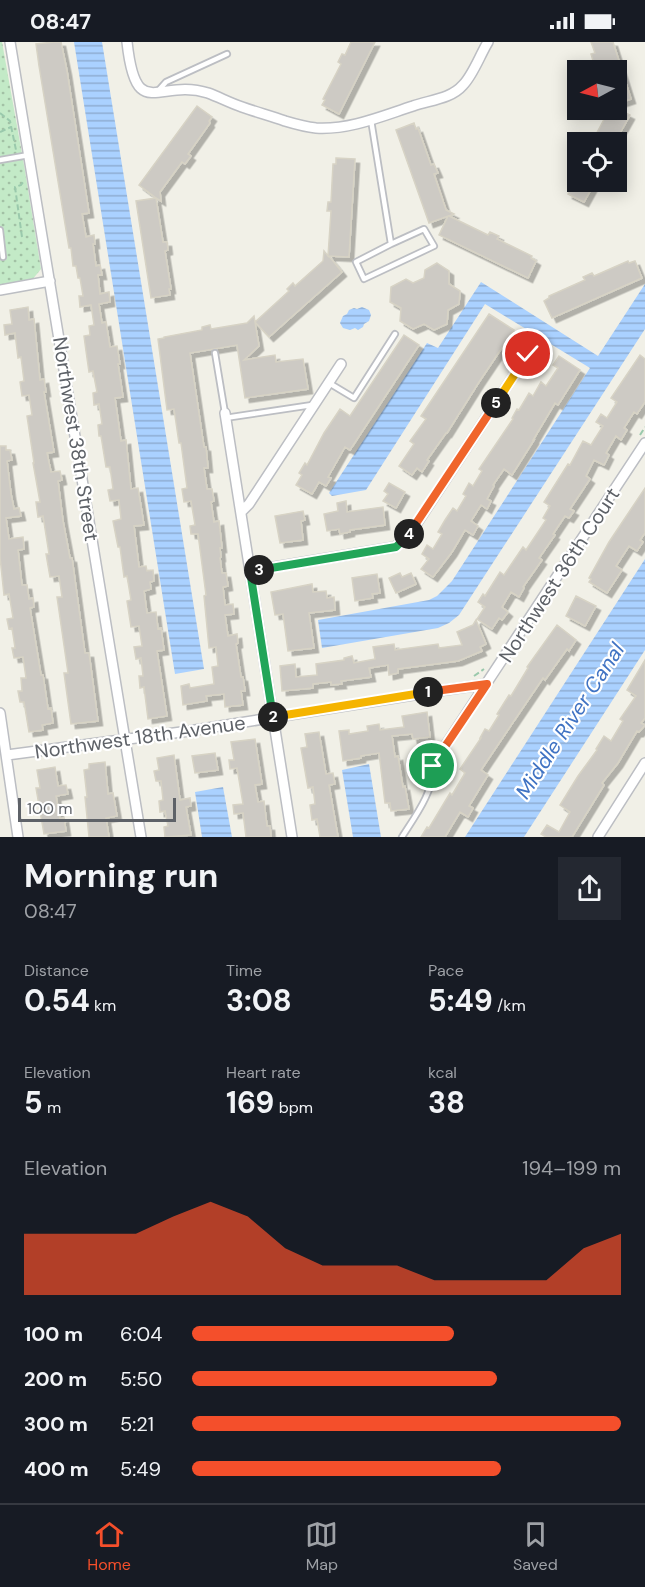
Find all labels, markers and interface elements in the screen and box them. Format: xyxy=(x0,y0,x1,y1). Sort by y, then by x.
text: 08:47 xyxy=(30,7,91,36)
north arrow xyxy=(567,60,627,120)
map controls xyxy=(567,60,627,192)
button: locate xyxy=(567,132,627,192)
pin xyxy=(502,328,553,379)
street label: Northwest 38th Street xyxy=(47,335,105,543)
icon: check xyxy=(511,337,544,370)
pin: 5 xyxy=(481,388,511,418)
text: 5 xyxy=(491,392,501,413)
street label: Northwest 36th Court xyxy=(493,483,625,667)
pin: 4 xyxy=(394,519,424,549)
text: 4 xyxy=(404,523,414,544)
pin: 3 xyxy=(244,555,274,585)
text: 3 xyxy=(254,559,264,580)
water label: Middle River Canal xyxy=(509,637,631,804)
pin: 1 xyxy=(413,677,443,707)
text: 1 xyxy=(425,681,431,702)
pin: 2 xyxy=(258,702,288,732)
text: 2 xyxy=(268,706,278,727)
street label: Northwest 18th Avenue xyxy=(33,709,247,765)
pin xyxy=(406,740,457,791)
icon: arrive xyxy=(415,749,448,782)
scale bar xyxy=(18,795,176,822)
text: 100 m xyxy=(27,798,72,819)
text: Morning run xyxy=(24,854,218,897)
button: share xyxy=(558,857,621,920)
text: 08:47 xyxy=(24,898,77,924)
text: Distance xyxy=(24,960,89,981)
text: Time xyxy=(226,960,262,981)
text: Pace xyxy=(428,960,464,981)
text: 0.54 xyxy=(24,981,90,1020)
text: 3:08 xyxy=(226,981,292,1020)
text: 5:49 xyxy=(428,981,493,1020)
text: km xyxy=(90,995,116,1016)
text: /km xyxy=(493,995,526,1016)
text: Elevation xyxy=(24,1062,91,1083)
text: Heart rate xyxy=(226,1062,301,1083)
text: kcal xyxy=(428,1062,457,1083)
text: 5 xyxy=(24,1083,43,1122)
text: 169 xyxy=(226,1083,274,1122)
text: 38 xyxy=(428,1083,465,1122)
text: m xyxy=(43,1097,61,1118)
text: bpm xyxy=(274,1097,313,1118)
text: Elevation xyxy=(24,1155,107,1181)
text: 194–199 m xyxy=(522,1155,621,1181)
text: 100 m xyxy=(24,1321,83,1347)
text: 6:04 xyxy=(120,1321,162,1347)
text: 200 m xyxy=(24,1366,87,1392)
text: 5:50 xyxy=(120,1366,162,1392)
text: 300 m xyxy=(24,1411,88,1437)
text: 5:21 xyxy=(120,1411,154,1437)
text: 400 m xyxy=(24,1456,89,1482)
text: 5:49 xyxy=(120,1456,161,1482)
tab: Home xyxy=(87,1518,131,1575)
tab: Map xyxy=(305,1518,338,1575)
tab: Saved xyxy=(513,1518,558,1575)

